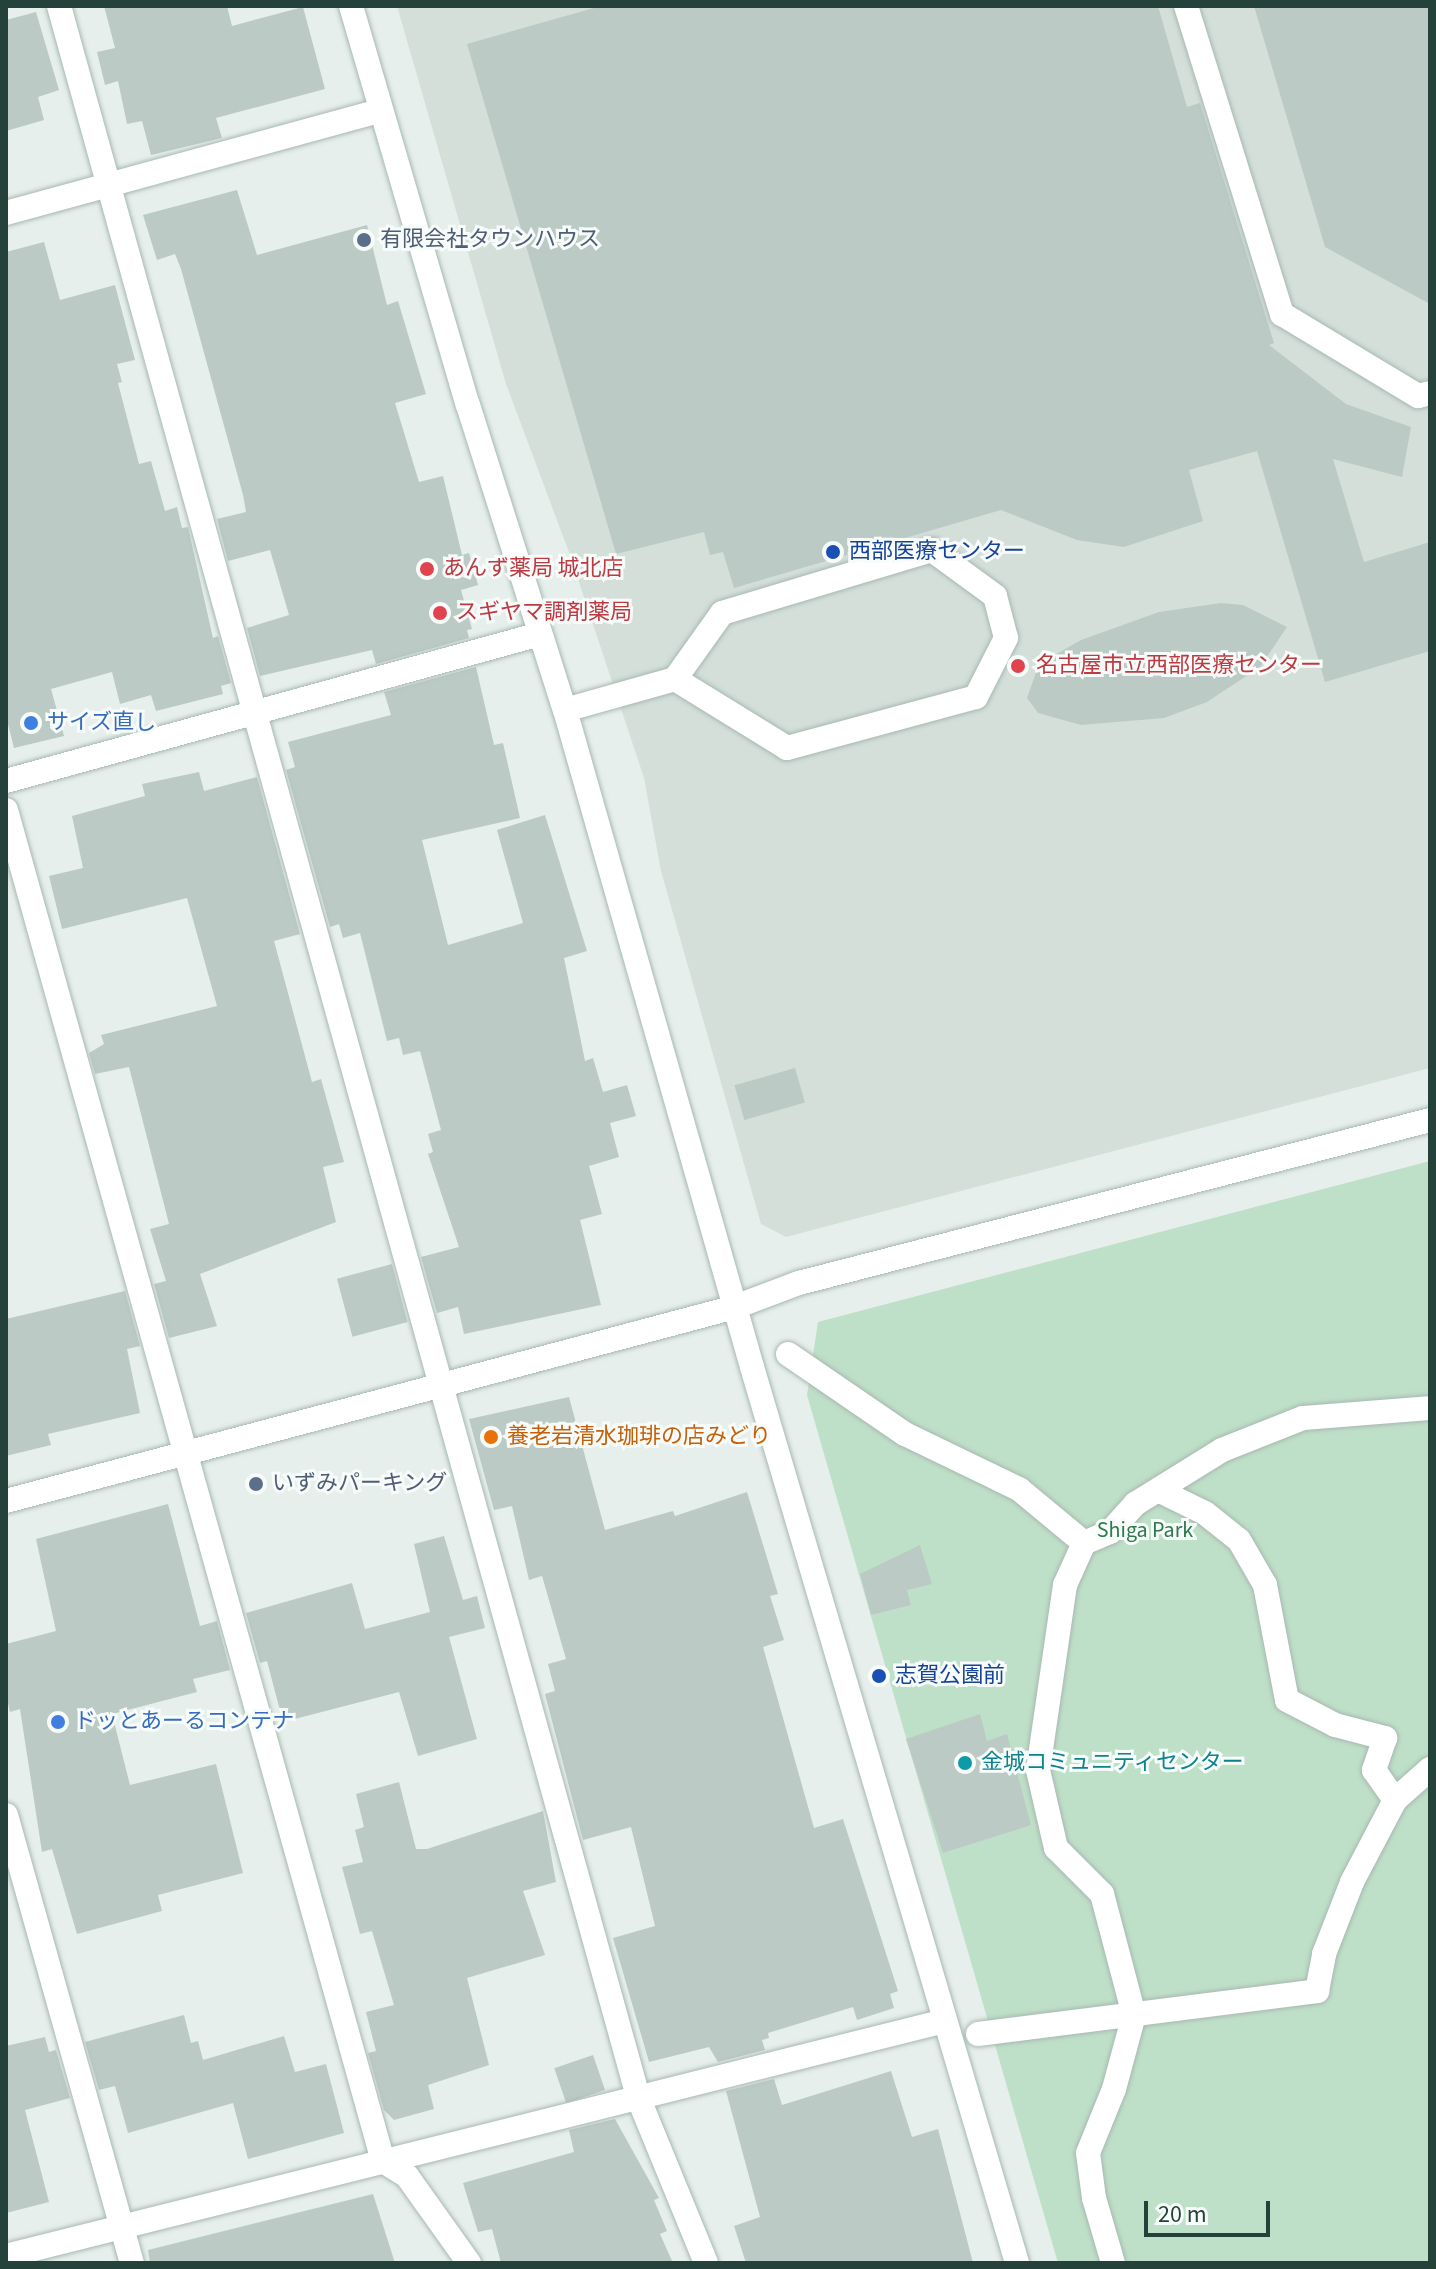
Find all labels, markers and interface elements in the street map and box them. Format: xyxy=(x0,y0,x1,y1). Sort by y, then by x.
place label: 有限会社タウンハウス xyxy=(380,227,600,253)
marker: 有限会社タウンハウス xyxy=(355,231,373,249)
place label: 西部医療センター xyxy=(849,539,1025,565)
marker: 西部医療センター xyxy=(824,543,842,561)
place label: あんず薬局 城北店 xyxy=(443,556,623,582)
marker: あんず薬局 城北店 xyxy=(418,560,436,578)
place label: スギヤマ調剤薬局 xyxy=(456,600,632,626)
marker: スギヤマ調剤薬局 xyxy=(431,604,449,622)
place label: 名古屋市立西部医療センター xyxy=(1036,653,1322,679)
marker: 名古屋市立西部医療センター xyxy=(1007,655,1029,677)
place label: サイズ直し xyxy=(47,710,157,736)
marker: サイズ直し xyxy=(22,714,40,732)
place label: 養老岩清水珈琲の店みどり xyxy=(507,1424,771,1450)
marker: 養老岩清水珈琲の店みどり xyxy=(482,1428,500,1446)
place label: いずみパーキング xyxy=(272,1471,448,1497)
marker: いずみパーキング xyxy=(247,1475,265,1493)
park label: Shiga Park xyxy=(1097,1518,1193,1544)
place label: 志賀公園前 xyxy=(895,1663,1005,1689)
marker: 志賀公園前 xyxy=(870,1667,888,1685)
place label: ドッとあーるコンテナ xyxy=(74,1709,294,1735)
marker: ドッとあーるコンテナ xyxy=(49,1713,67,1731)
place label: 金城コミュニティセンター xyxy=(981,1750,1245,1776)
marker: 金城コミュニティセンター xyxy=(956,1754,974,1772)
scale bar xyxy=(1148,2185,1274,2235)
text: 20 m xyxy=(1158,2197,1207,2232)

